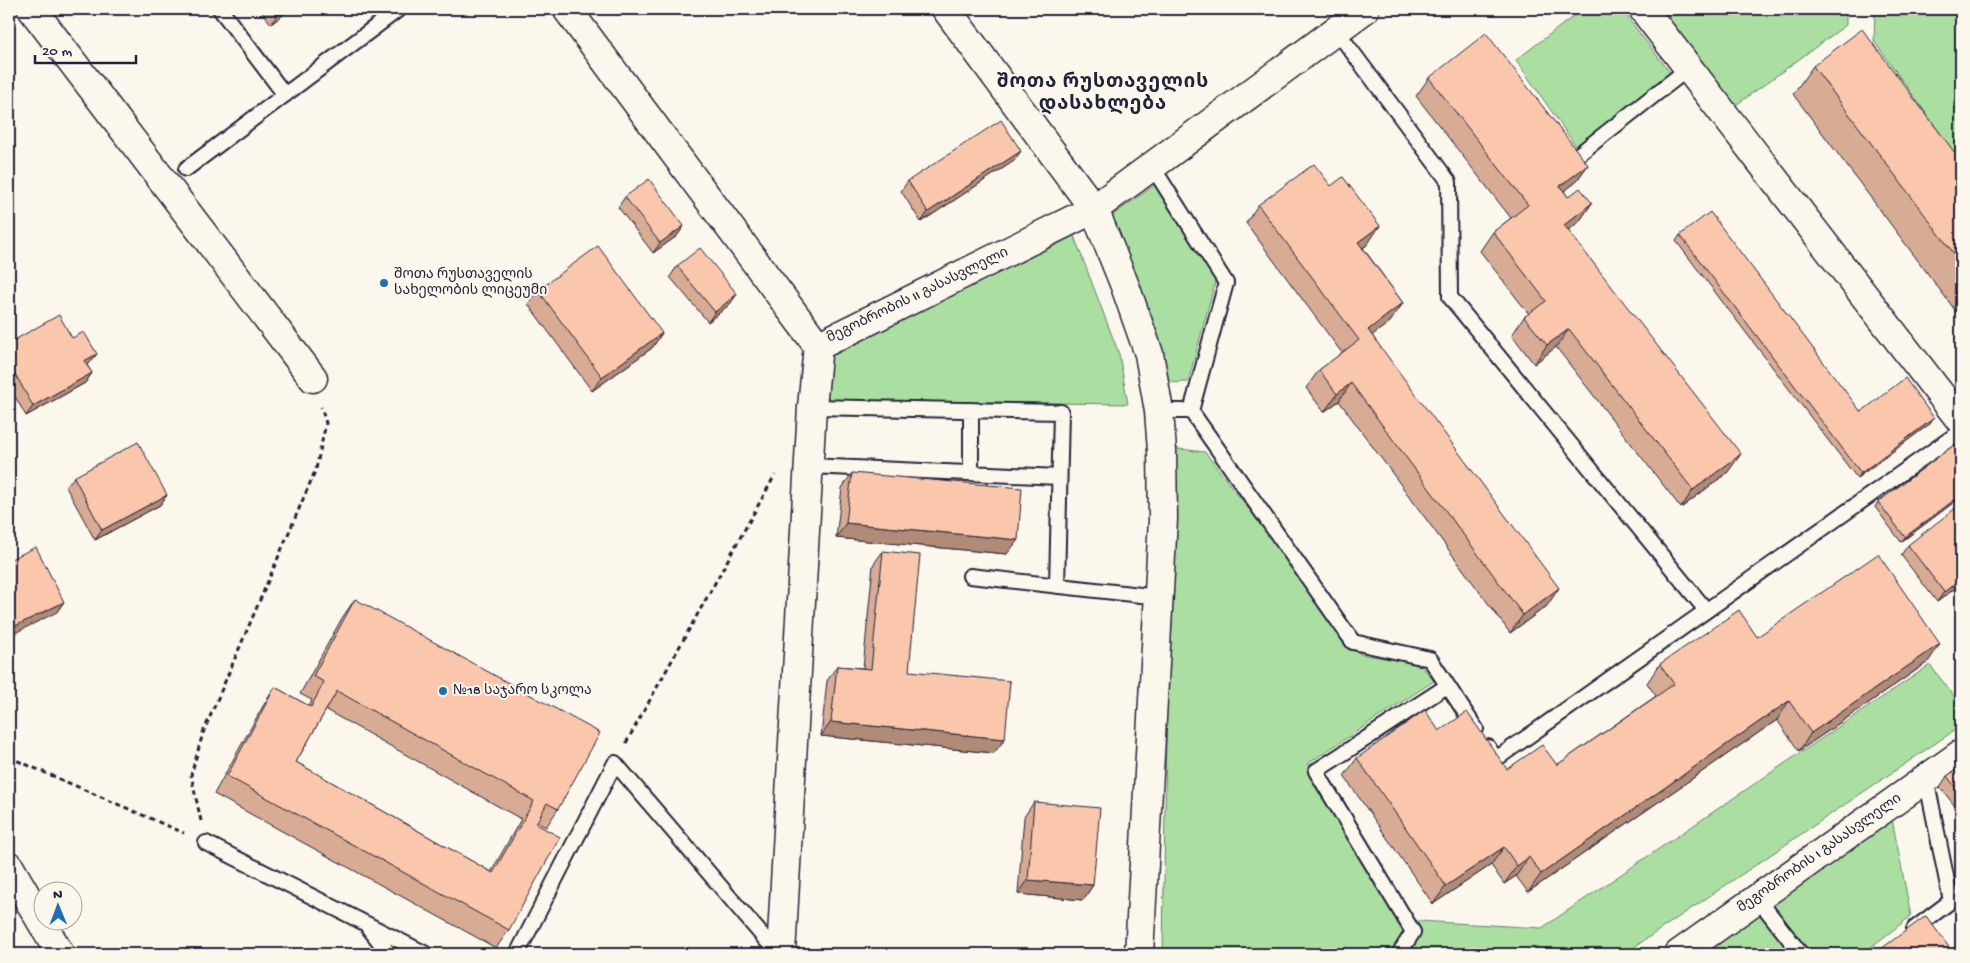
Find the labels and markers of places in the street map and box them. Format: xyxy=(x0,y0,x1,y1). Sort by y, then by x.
place label: შოთა რუსთაველის სახელობის ლიცეუმი xyxy=(394,266,547,300)
marker: შოთა რუსთაველის სახელობის ლიცეუმი xyxy=(378,277,390,289)
place label: №18 საჯარო სკოლა xyxy=(453,682,592,700)
marker: №18 საჯარო სკოლა xyxy=(437,685,449,697)

